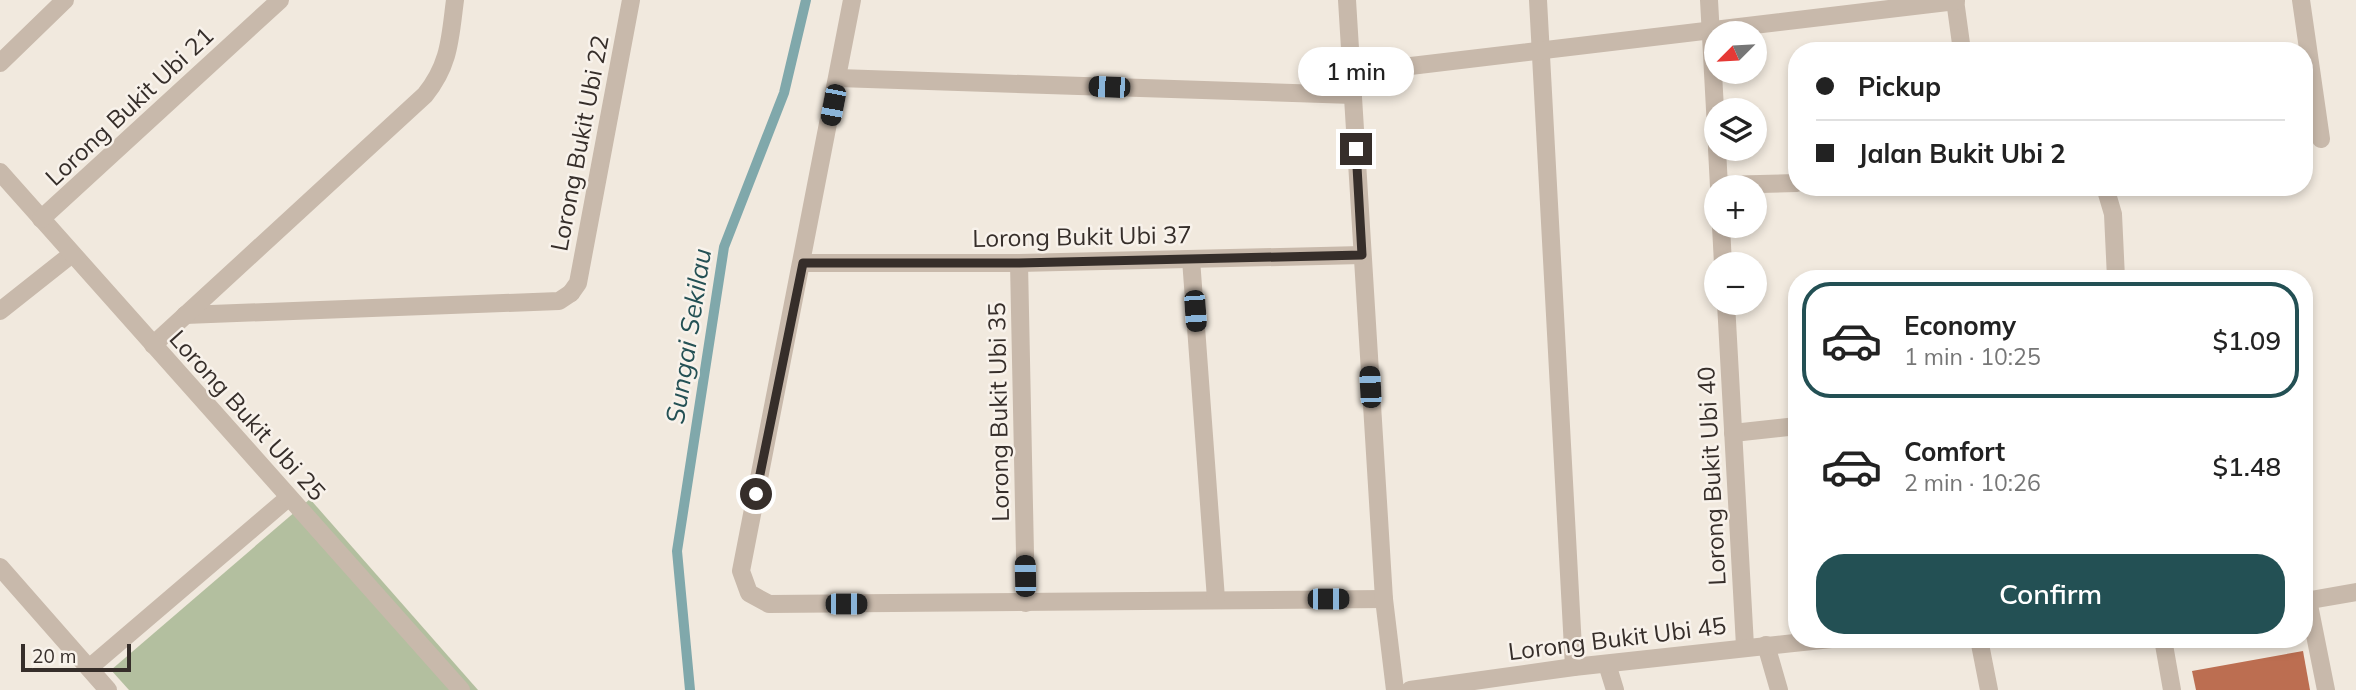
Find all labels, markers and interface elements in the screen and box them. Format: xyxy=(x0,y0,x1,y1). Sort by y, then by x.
street label: Lorong Bukit Ubi 21 xyxy=(39,20,219,192)
north arrow xyxy=(1704,21,1768,84)
map controls xyxy=(1704,21,1767,315)
street label: Lorong Bukit Ubi 22 xyxy=(543,32,615,254)
callout: 1 min xyxy=(1298,47,1414,96)
text: 1 min xyxy=(1326,57,1386,86)
text: Pickup xyxy=(1858,70,1941,103)
car xyxy=(1088,76,1131,98)
car xyxy=(819,82,848,128)
button: layers xyxy=(1704,98,1767,161)
route end xyxy=(1340,133,1372,165)
text: Jalan Bukit Ubi 2 xyxy=(1858,137,2066,170)
button: + xyxy=(1704,175,1767,238)
street label: Lorong Bukit Ubi 37 xyxy=(972,219,1192,253)
water label: Sungai Sekilau xyxy=(658,246,718,426)
button: − xyxy=(1704,252,1767,315)
car xyxy=(1184,289,1207,333)
street label: Lorong Bukit Ubi 35 xyxy=(981,302,1015,522)
icon: car xyxy=(1820,309,1883,372)
text: Economy xyxy=(1904,309,2016,342)
street label: Lorong Bukit Ubi 25 xyxy=(163,323,333,507)
text: $1.09 xyxy=(2212,324,2281,357)
text: 1 min · 10:25 xyxy=(1904,342,2041,371)
car xyxy=(1359,365,1382,409)
street label: Lorong Bukit Ubi 40 xyxy=(1690,366,1732,586)
icon: car xyxy=(1820,435,1883,498)
text: Comfort xyxy=(1904,435,2005,468)
text: $1.48 xyxy=(2212,450,2281,483)
text: 2 min · 10:26 xyxy=(1904,468,2041,497)
route start xyxy=(740,478,772,510)
button: Confirm xyxy=(1816,554,2285,634)
car xyxy=(1015,555,1036,597)
car xyxy=(1308,589,1350,610)
car xyxy=(826,594,868,615)
street label: Lorong Bukit Ubi 45 xyxy=(1506,610,1728,666)
scale bar xyxy=(21,641,131,673)
text: 20 m xyxy=(32,644,76,668)

